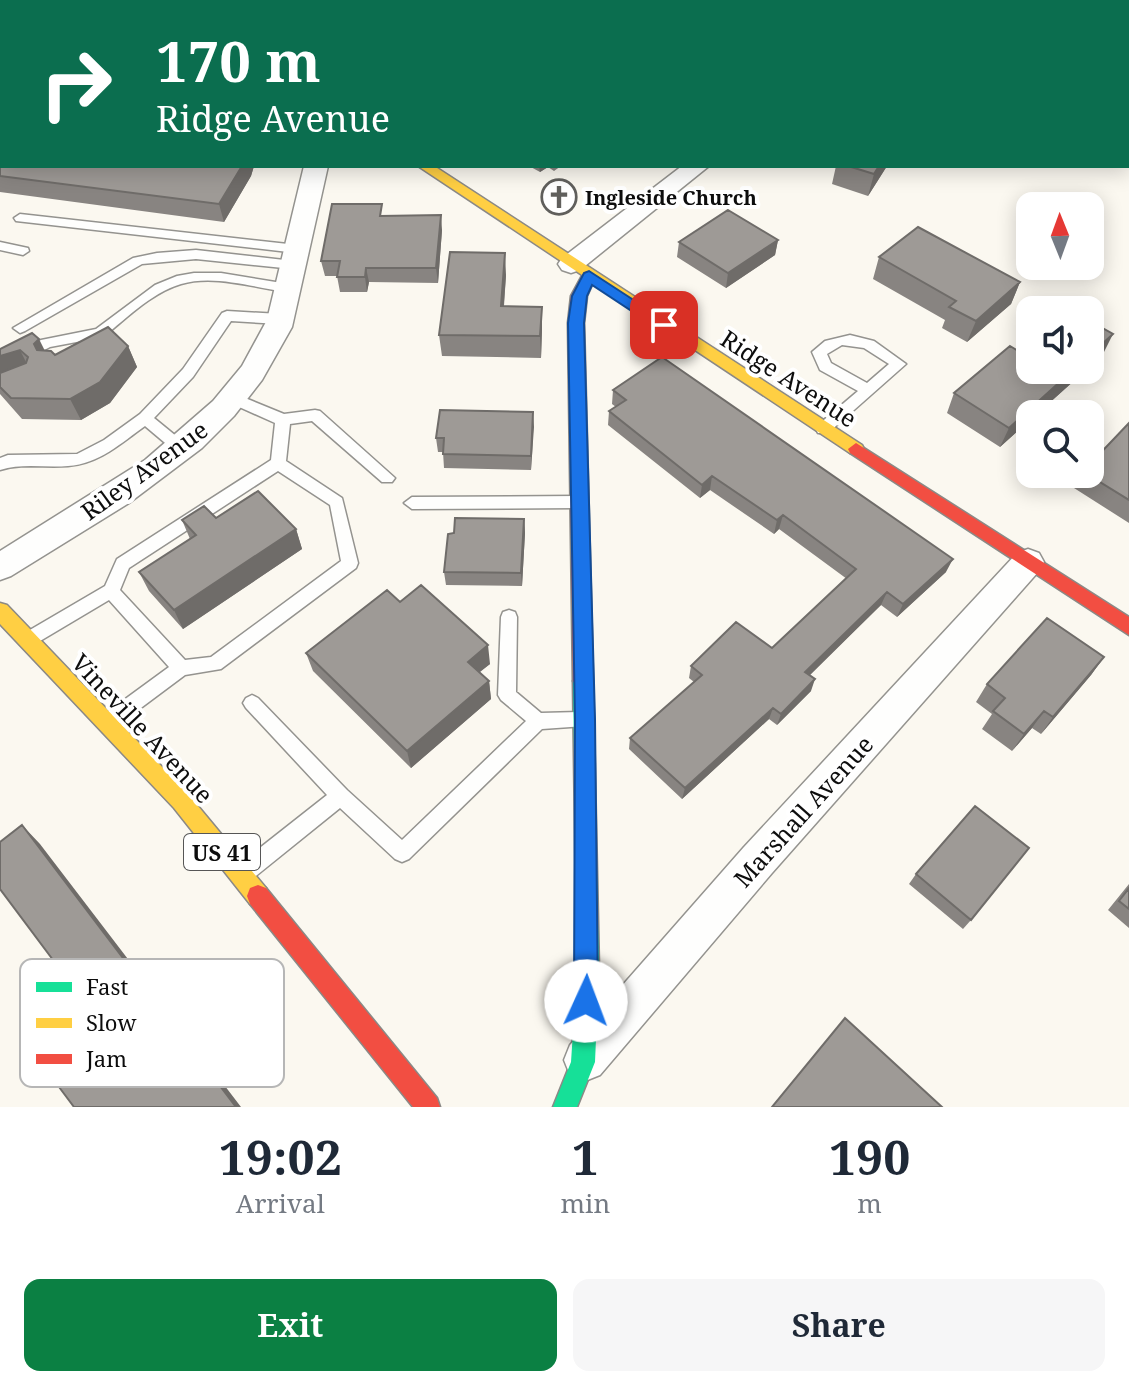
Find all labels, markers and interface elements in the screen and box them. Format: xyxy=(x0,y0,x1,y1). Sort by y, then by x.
text: 170 m xyxy=(156,22,321,98)
icon: right xyxy=(24,32,128,136)
text: Ridge Avenue xyxy=(156,94,390,143)
church icon: Ingleside Church xyxy=(540,178,578,216)
place label: Ingleside Church xyxy=(585,184,757,211)
north arrow xyxy=(1016,192,1104,280)
map controls xyxy=(1016,192,1104,488)
pin xyxy=(630,291,698,359)
button: sound xyxy=(1016,296,1104,384)
icon: arrive xyxy=(642,303,686,347)
street label: Ridge Avenue xyxy=(715,322,863,434)
button: search xyxy=(1016,400,1104,488)
street label: Riley Avenue xyxy=(74,413,214,527)
street label: Vineville Avenue xyxy=(65,646,221,810)
street label: Marshall Avenue xyxy=(726,728,880,894)
road number: US 41 xyxy=(184,834,260,870)
legend xyxy=(20,959,284,1087)
position arrow xyxy=(544,959,628,1043)
text: Fast xyxy=(86,971,128,1001)
text: Slow xyxy=(86,1007,136,1037)
text: Jam xyxy=(85,1043,127,1073)
text: 19:02 xyxy=(219,1124,342,1189)
text: 1 xyxy=(572,1124,599,1189)
text: 190 xyxy=(829,1124,910,1189)
text: Arrival xyxy=(236,1185,325,1221)
text: min xyxy=(561,1185,610,1221)
text: m xyxy=(857,1185,882,1221)
button: Exit xyxy=(24,1279,557,1371)
button: Share xyxy=(573,1279,1105,1371)

